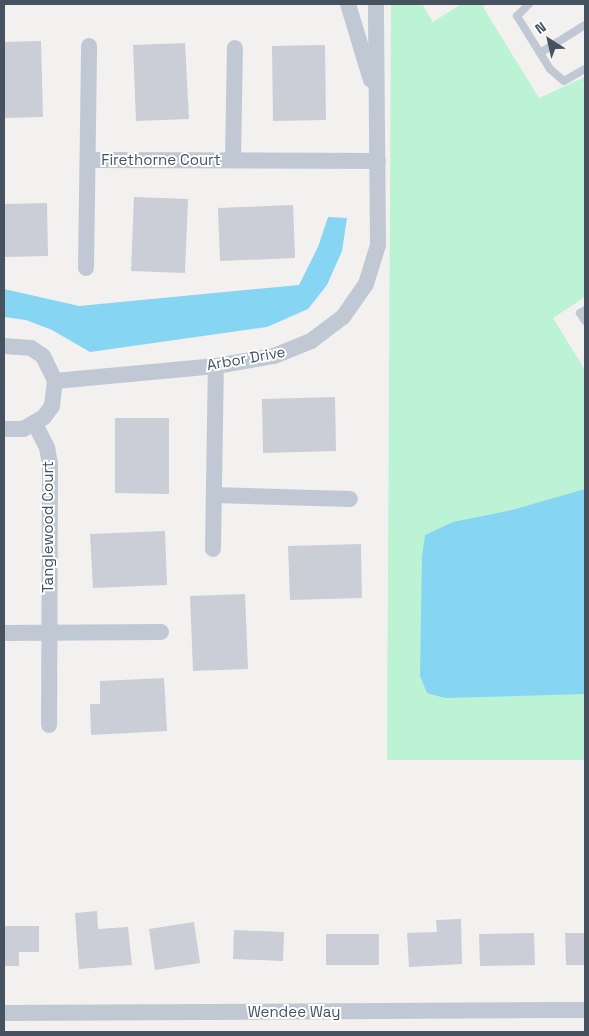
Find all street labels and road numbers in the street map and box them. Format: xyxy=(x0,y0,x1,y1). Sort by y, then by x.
street label: Firethorne Court xyxy=(101,151,221,169)
street label: Arbor Drive xyxy=(205,342,287,374)
street label: Tanglewood Court xyxy=(39,461,57,593)
street label: Wendee Way xyxy=(248,1003,340,1021)

